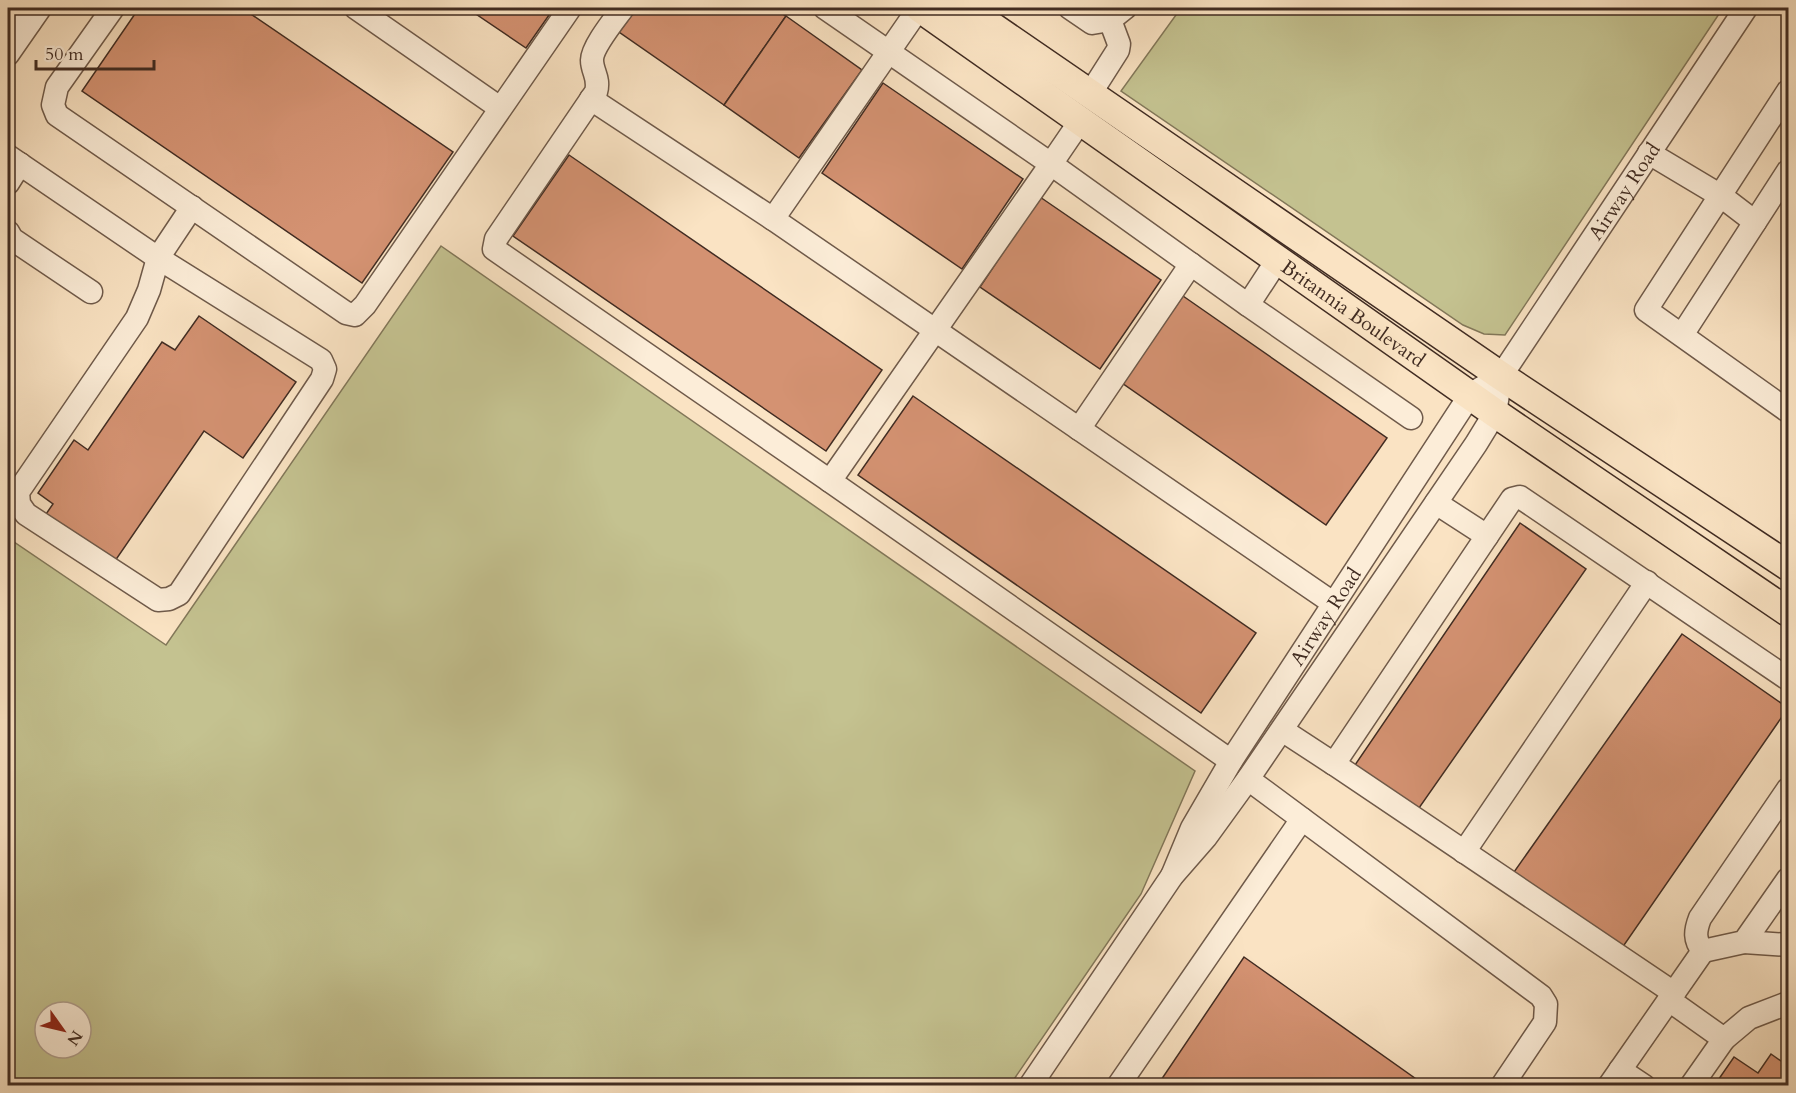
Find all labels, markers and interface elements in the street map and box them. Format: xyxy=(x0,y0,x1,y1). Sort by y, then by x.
scale bar xyxy=(36,33,154,71)
text: 50 m xyxy=(45,42,84,67)
street label: Airway Road xyxy=(1582,137,1667,246)
street label: Britannia Boulevard xyxy=(1276,254,1431,374)
street label: Airway Road xyxy=(1284,562,1368,671)
north arrow xyxy=(33,1000,93,1060)
text: N xyxy=(62,1026,88,1050)

